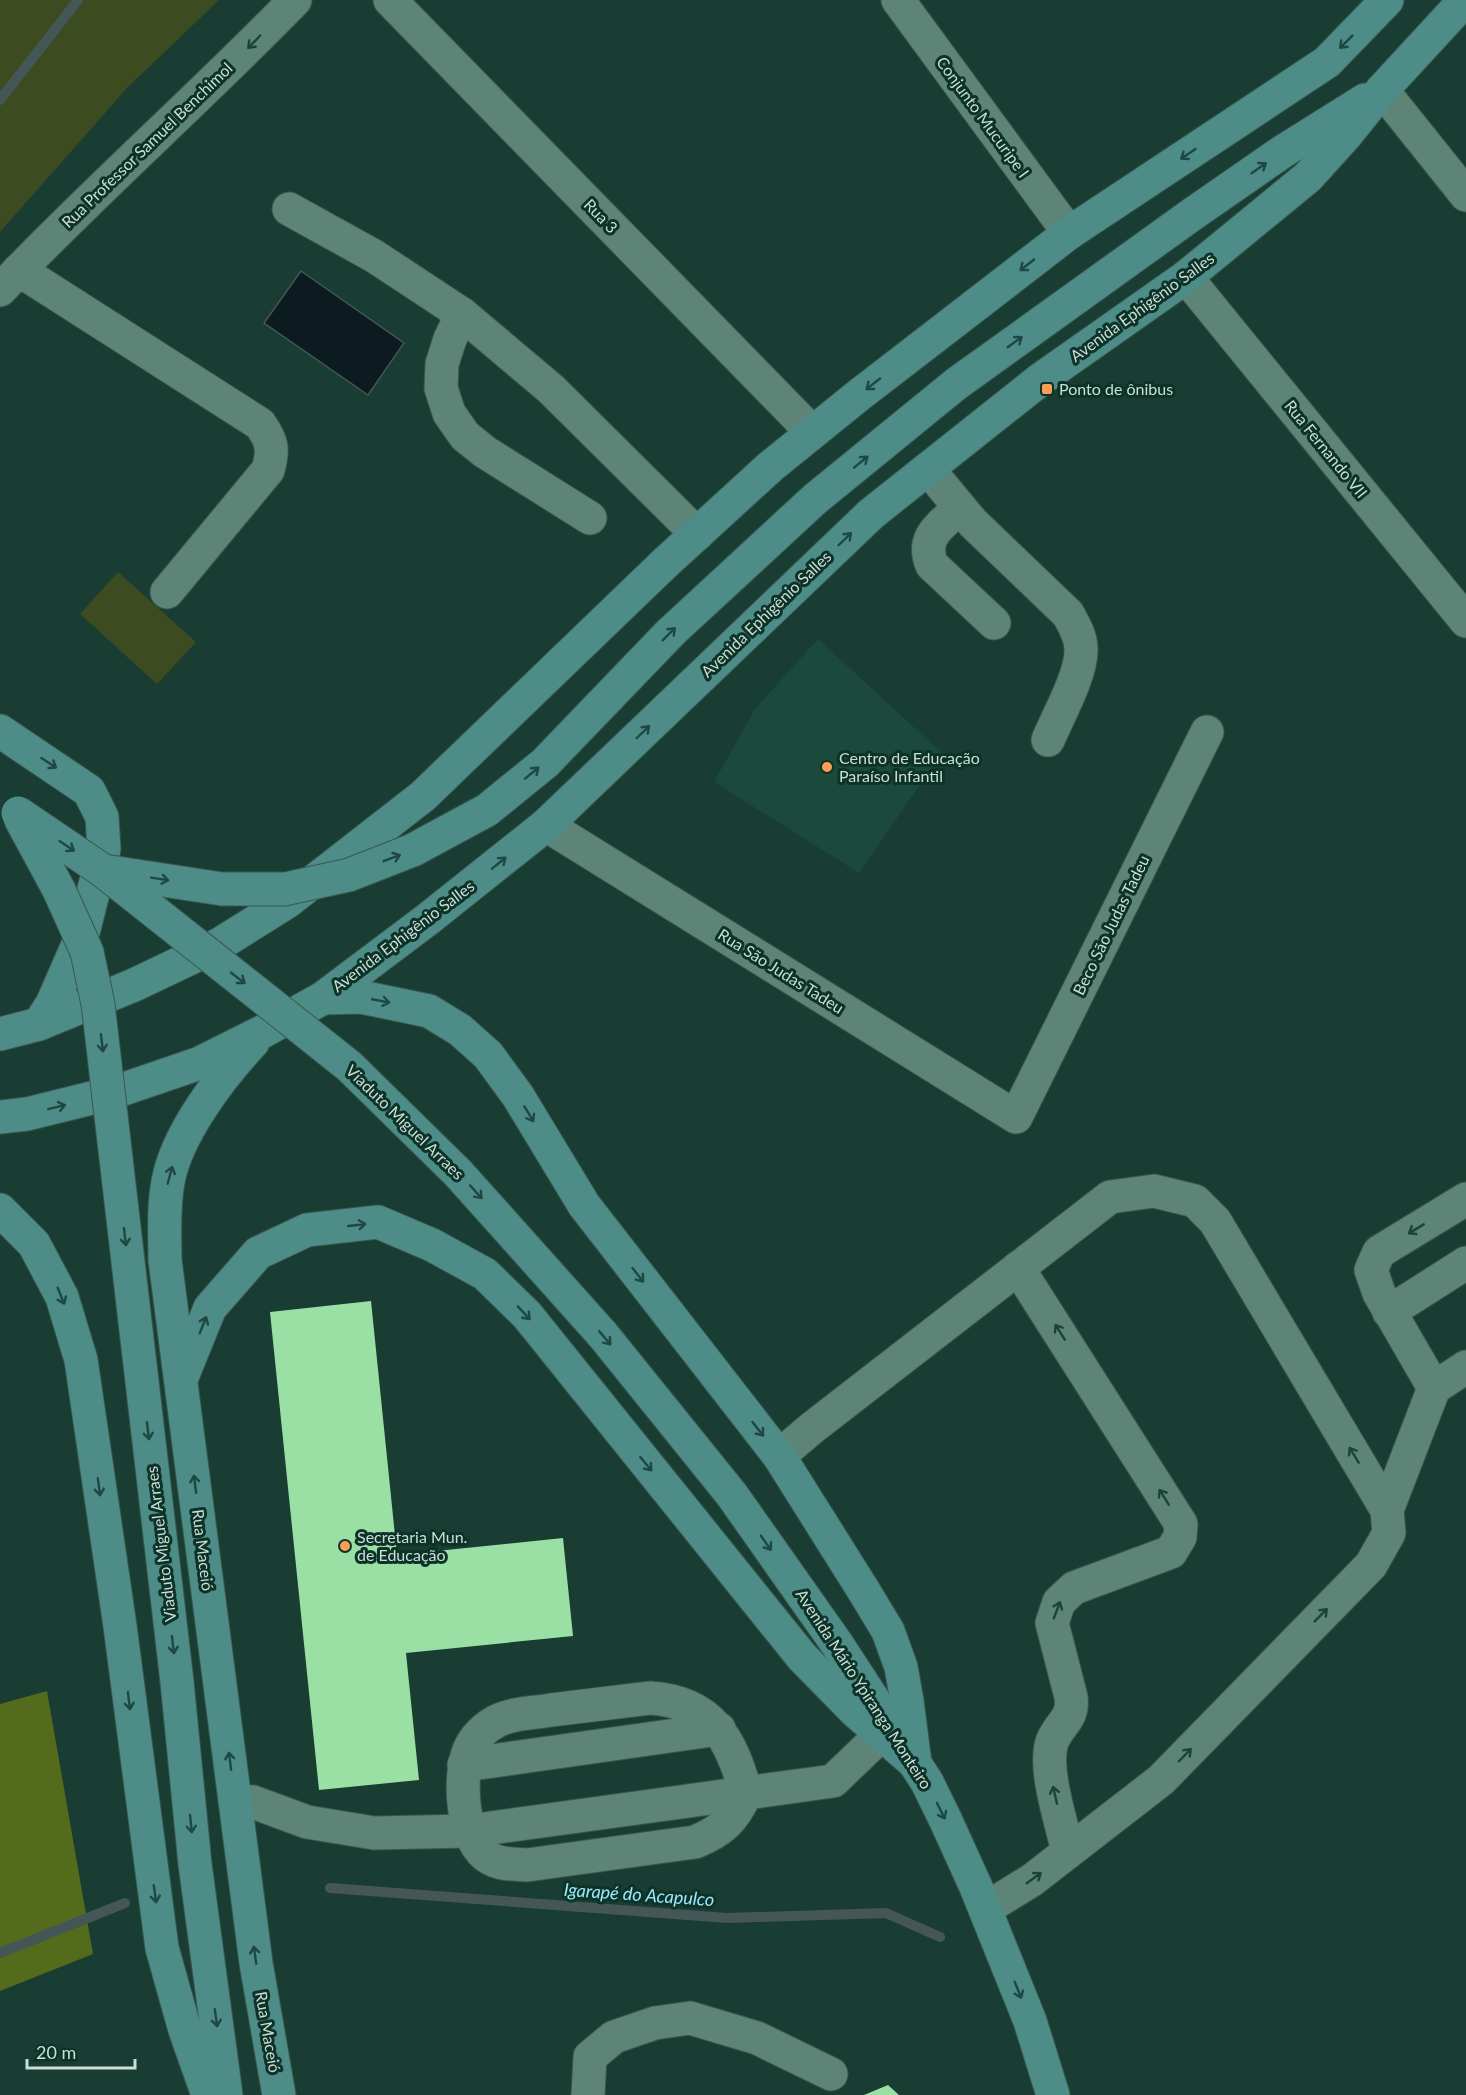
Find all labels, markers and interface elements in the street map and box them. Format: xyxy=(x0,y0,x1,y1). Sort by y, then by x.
one-way arrow xyxy=(1339,34,1354,49)
one-way arrow xyxy=(247,35,261,50)
street label: Conjunto Mucuripe I xyxy=(933,53,1034,181)
street label: Rua Professor Samuel Benchimol xyxy=(57,58,236,231)
one-way arrow xyxy=(1180,149,1197,161)
one-way arrow xyxy=(1251,162,1267,174)
street label: Rua 3 xyxy=(581,195,622,237)
street label: Avenida Ephigênio Salles xyxy=(1066,248,1217,365)
one-way arrow xyxy=(1020,259,1036,272)
one-way arrow xyxy=(1006,336,1022,348)
one-way arrow xyxy=(865,378,881,391)
place label: Ponto de ônibus xyxy=(1059,379,1173,398)
marker: Ponto de ônibus xyxy=(1040,382,1054,396)
street label: Rua Fernando VII xyxy=(1281,396,1372,501)
one-way arrow xyxy=(853,455,868,469)
one-way arrow xyxy=(837,532,852,546)
street label: Avenida Ephigênio Salles xyxy=(697,547,835,681)
one-way arrow xyxy=(662,627,676,642)
one-way arrow xyxy=(636,725,651,739)
place label: Centro de Educação Paraíso Infantil xyxy=(839,748,980,785)
one-way arrow xyxy=(40,757,57,769)
marker: Centro de Educação Paraíso Infantil xyxy=(820,760,834,774)
one-way arrow xyxy=(524,767,540,780)
one-way arrow xyxy=(58,840,74,852)
one-way arrow xyxy=(382,852,400,863)
street label: Beco São Judas Tadeu xyxy=(1068,852,1153,998)
one-way arrow xyxy=(491,856,507,869)
one-way arrow xyxy=(150,874,169,885)
street label: Avenida Ephigênio Salles xyxy=(328,876,478,995)
street label: Rua São Judas Tadeu xyxy=(715,924,848,1017)
one-way arrow xyxy=(230,971,246,984)
one-way arrow xyxy=(370,996,390,1007)
one-way arrow xyxy=(97,1033,108,1053)
street label: Viaduto Miguel Arraes xyxy=(342,1060,468,1183)
one-way arrow xyxy=(48,1100,67,1112)
one-way arrow xyxy=(523,1105,535,1122)
one-way arrow xyxy=(165,1166,176,1185)
one-way arrow xyxy=(469,1185,483,1200)
one-way arrow xyxy=(346,1219,366,1230)
one-way arrow xyxy=(1408,1224,1425,1236)
one-way arrow xyxy=(120,1227,131,1246)
one-way arrow xyxy=(632,1267,645,1283)
one-way arrow xyxy=(56,1287,67,1305)
one-way arrow xyxy=(516,1305,531,1320)
one-way arrow xyxy=(198,1316,209,1334)
one-way arrow xyxy=(1053,1324,1066,1341)
one-way arrow xyxy=(599,1330,612,1346)
one-way arrow xyxy=(143,1420,154,1440)
one-way arrow xyxy=(751,1421,764,1437)
one-way arrow xyxy=(1348,1447,1360,1464)
one-way arrow xyxy=(640,1456,653,1472)
street label: Viaduto Miguel Arraes xyxy=(142,1465,179,1623)
one-way arrow xyxy=(189,1475,200,1495)
one-way arrow xyxy=(94,1477,105,1496)
one-way arrow xyxy=(1158,1489,1170,1506)
street label: Rua Maceió xyxy=(189,1508,218,1592)
place label: Secretaria Mun. de Educação xyxy=(357,1527,467,1564)
one-way arrow xyxy=(760,1534,772,1550)
marker: Secretaria Mun. de Educação xyxy=(338,1539,352,1553)
street label: Avenida Mário Ypiranga Monteiro xyxy=(793,1585,936,1792)
one-way arrow xyxy=(1052,1602,1063,1620)
one-way arrow xyxy=(1314,1608,1328,1623)
one-way arrow xyxy=(168,1635,179,1655)
one-way arrow xyxy=(124,1690,135,1710)
one-way arrow xyxy=(1178,1747,1192,1762)
one-way arrow xyxy=(224,1752,235,1772)
one-way arrow xyxy=(1049,1786,1060,1805)
one-way arrow xyxy=(936,1801,948,1819)
one-way arrow xyxy=(186,1814,197,1834)
one-way arrow xyxy=(1026,1872,1042,1884)
water label: Igarapé do Acapulco xyxy=(563,1878,715,1910)
one-way arrow xyxy=(150,1884,161,1904)
one-way arrow xyxy=(250,1945,261,1965)
one-way arrow xyxy=(1013,1980,1024,1999)
street label: Rua Maceió xyxy=(252,1990,285,2074)
one-way arrow xyxy=(210,2007,221,2027)
scale bar xyxy=(27,2032,135,2070)
text: 20 m xyxy=(36,2041,76,2063)

